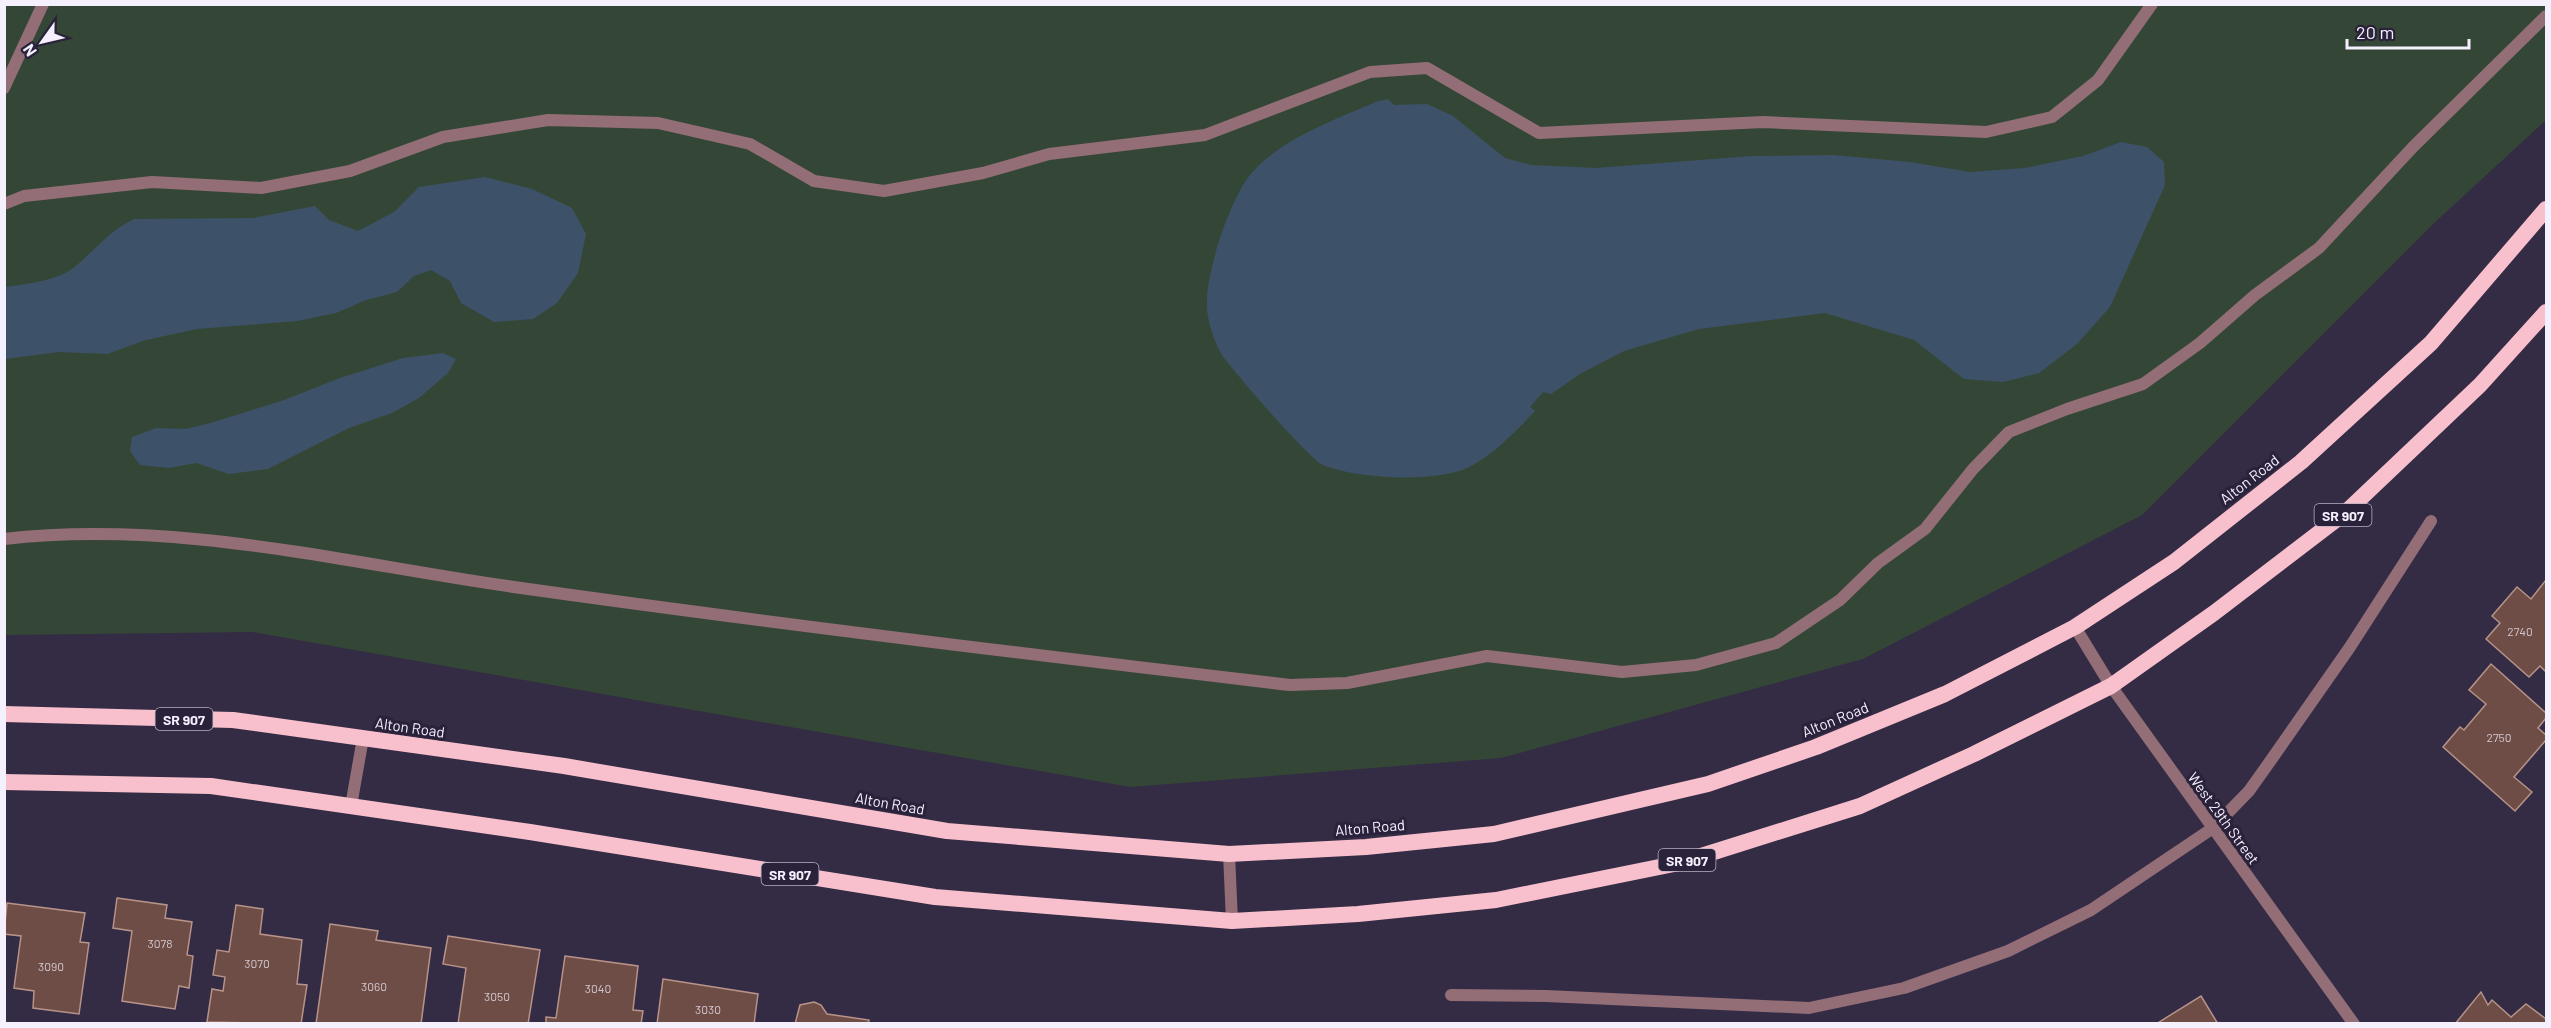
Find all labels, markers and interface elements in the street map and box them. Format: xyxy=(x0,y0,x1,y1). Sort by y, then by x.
north arrow xyxy=(12,12,72,72)
scale bar xyxy=(2347,12,2468,50)
text: 20 m xyxy=(2356,21,2394,43)
text: N xyxy=(18,41,40,60)
street label: Alton Road xyxy=(2216,450,2282,508)
road number: SR 907 xyxy=(2314,504,2372,526)
house number: 2740 xyxy=(2507,624,2533,638)
street label: Alton Road xyxy=(1799,698,1871,740)
road number: SR 907 xyxy=(156,708,213,730)
street label: Alton Road xyxy=(374,713,446,741)
house number: 2750 xyxy=(2486,730,2512,744)
street label: West 29th Street xyxy=(2185,768,2263,868)
street label: Alton Road xyxy=(854,788,926,818)
street label: Alton Road xyxy=(1334,815,1406,839)
road number: SR 907 xyxy=(1658,849,1716,871)
road number: SR 907 xyxy=(762,863,818,885)
house number: 3078 xyxy=(148,936,172,950)
house number: 3070 xyxy=(244,956,270,970)
house number: 3090 xyxy=(38,959,64,973)
house number: 3060 xyxy=(361,979,387,993)
house number: 3040 xyxy=(585,981,611,995)
house number: 3050 xyxy=(484,989,510,1003)
house number: 3030 xyxy=(695,1002,721,1016)

